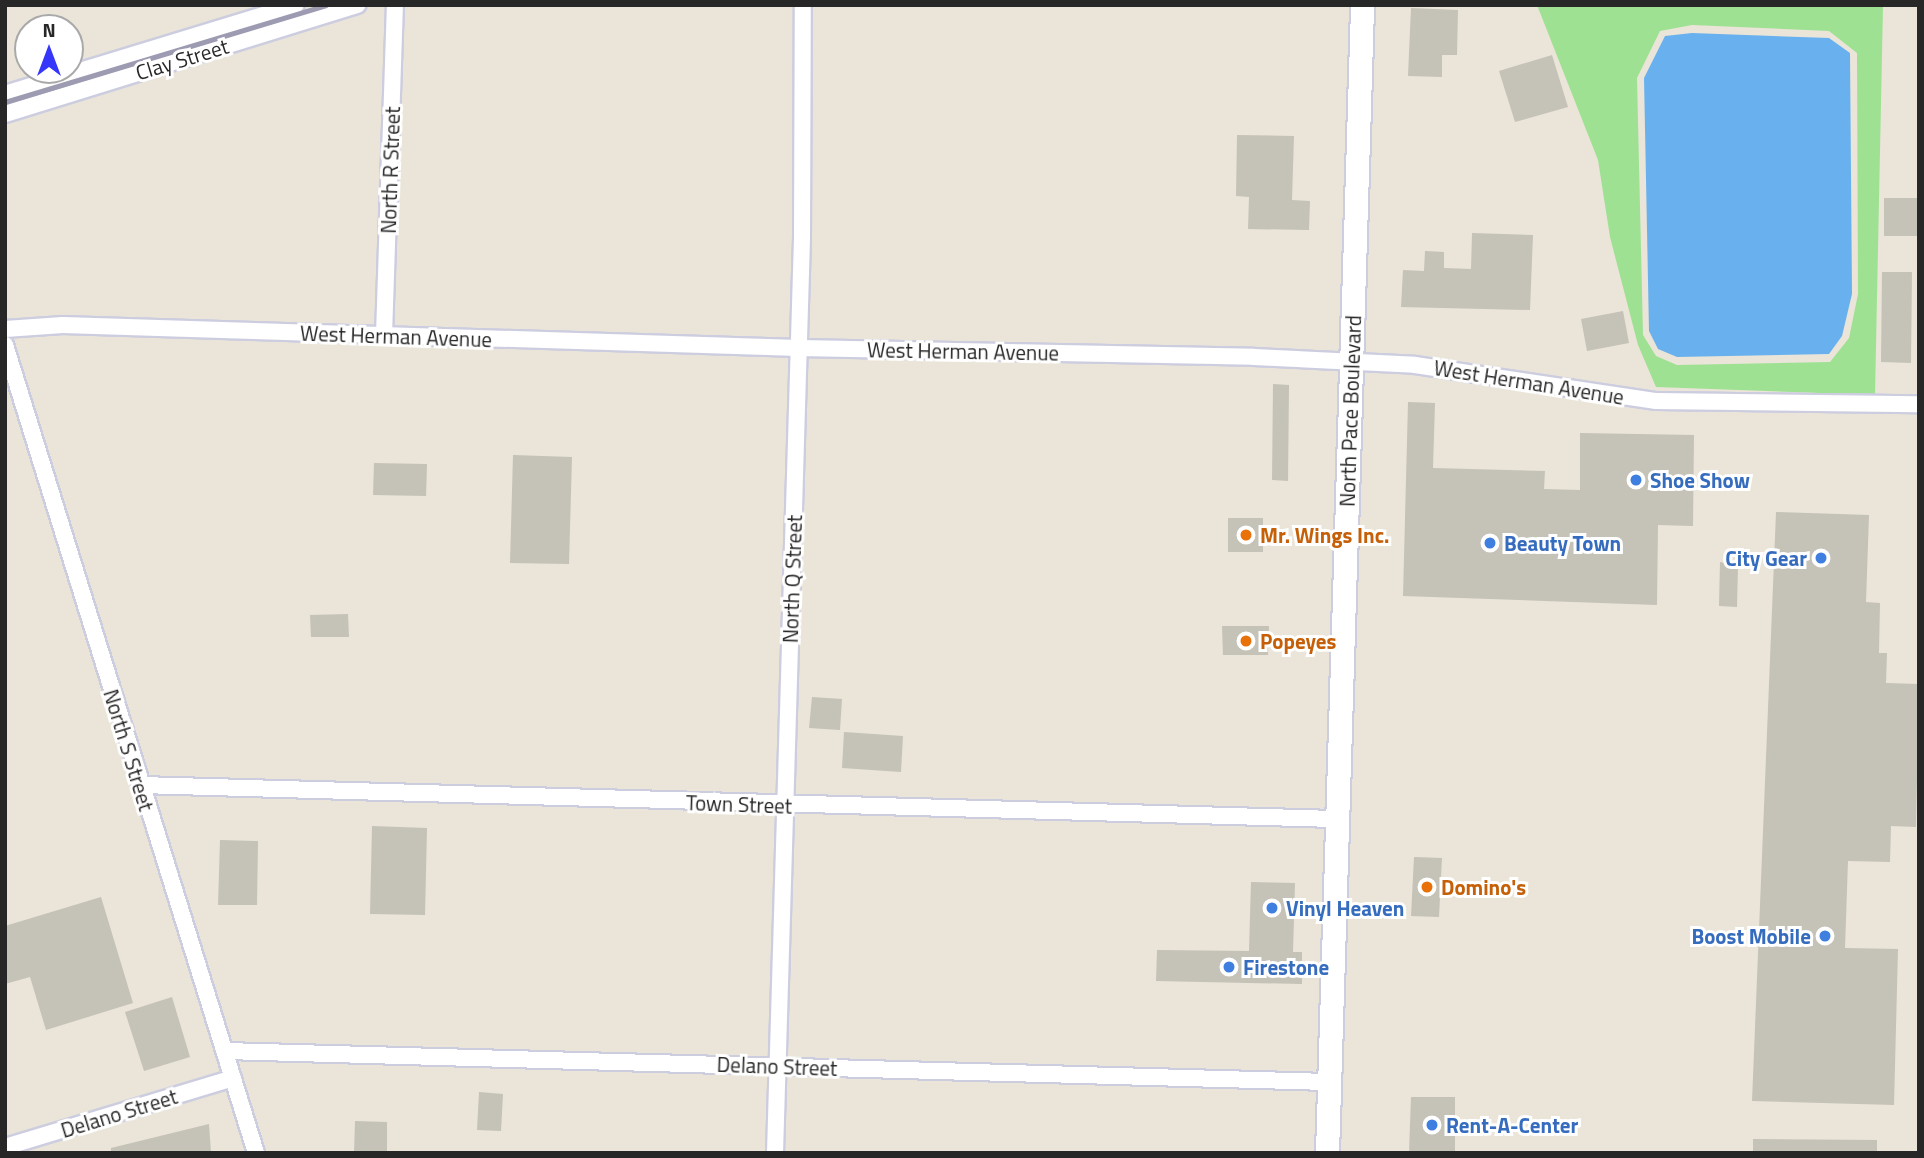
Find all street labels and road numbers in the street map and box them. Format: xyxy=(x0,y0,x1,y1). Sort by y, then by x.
street label: Clay Street xyxy=(133,33,231,85)
street label: North R Street xyxy=(375,106,405,234)
street label: North Pace Boulevard xyxy=(1334,315,1366,507)
street label: West Herman Avenue xyxy=(300,320,492,352)
street label: West Herman Avenue xyxy=(867,337,1059,365)
street label: West Herman Avenue xyxy=(1432,355,1626,409)
street label: North Q Street xyxy=(777,514,807,644)
street label: North S Street xyxy=(99,686,159,814)
street label: Town Street xyxy=(686,790,792,818)
street label: Delano Street xyxy=(716,1051,838,1081)
street label: Delano Street xyxy=(58,1083,180,1143)

